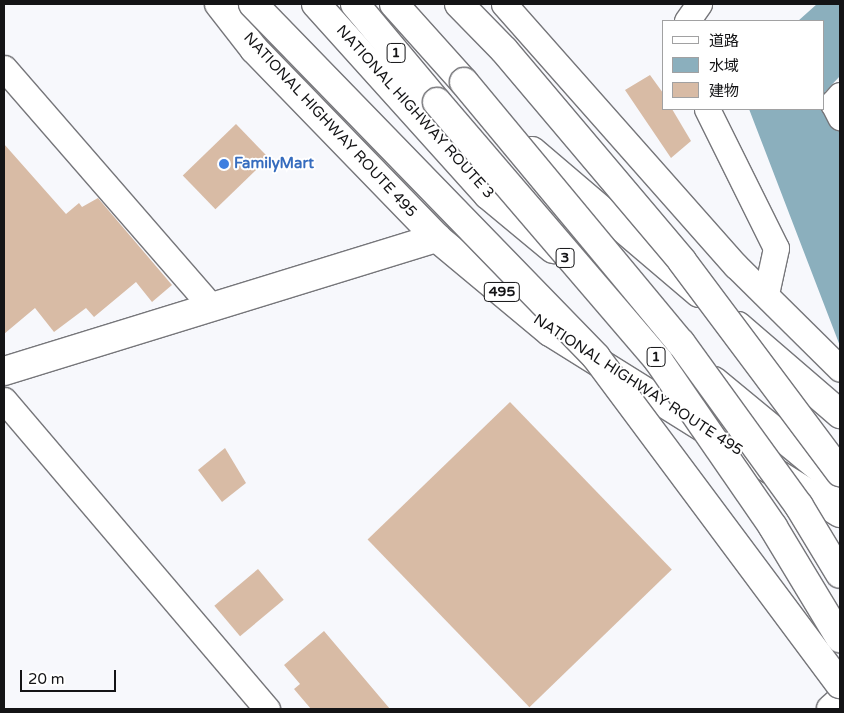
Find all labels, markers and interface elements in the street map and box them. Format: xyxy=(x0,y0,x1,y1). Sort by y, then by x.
legend xyxy=(662,20,824,110)
street label: NATIONAL HIGHWAY ROUTE 3 xyxy=(332,22,498,202)
street label: NATIONAL HIGHWAY ROUTE 495 xyxy=(240,29,420,221)
text: 道路 xyxy=(709,32,739,50)
road number: 1 xyxy=(386,42,406,64)
text: 水域 xyxy=(709,57,739,75)
text: 建物 xyxy=(709,82,739,100)
place label: FamilyMart xyxy=(234,155,314,173)
marker: FamilyMart xyxy=(218,158,230,170)
road number: 3 xyxy=(555,247,575,270)
road number: 495 xyxy=(483,280,521,304)
street label: NATIONAL HIGHWAY ROUTE 495 xyxy=(530,310,746,460)
road number: 1 xyxy=(646,346,666,368)
scale bar xyxy=(22,660,119,692)
text: 20 m xyxy=(28,670,65,688)

